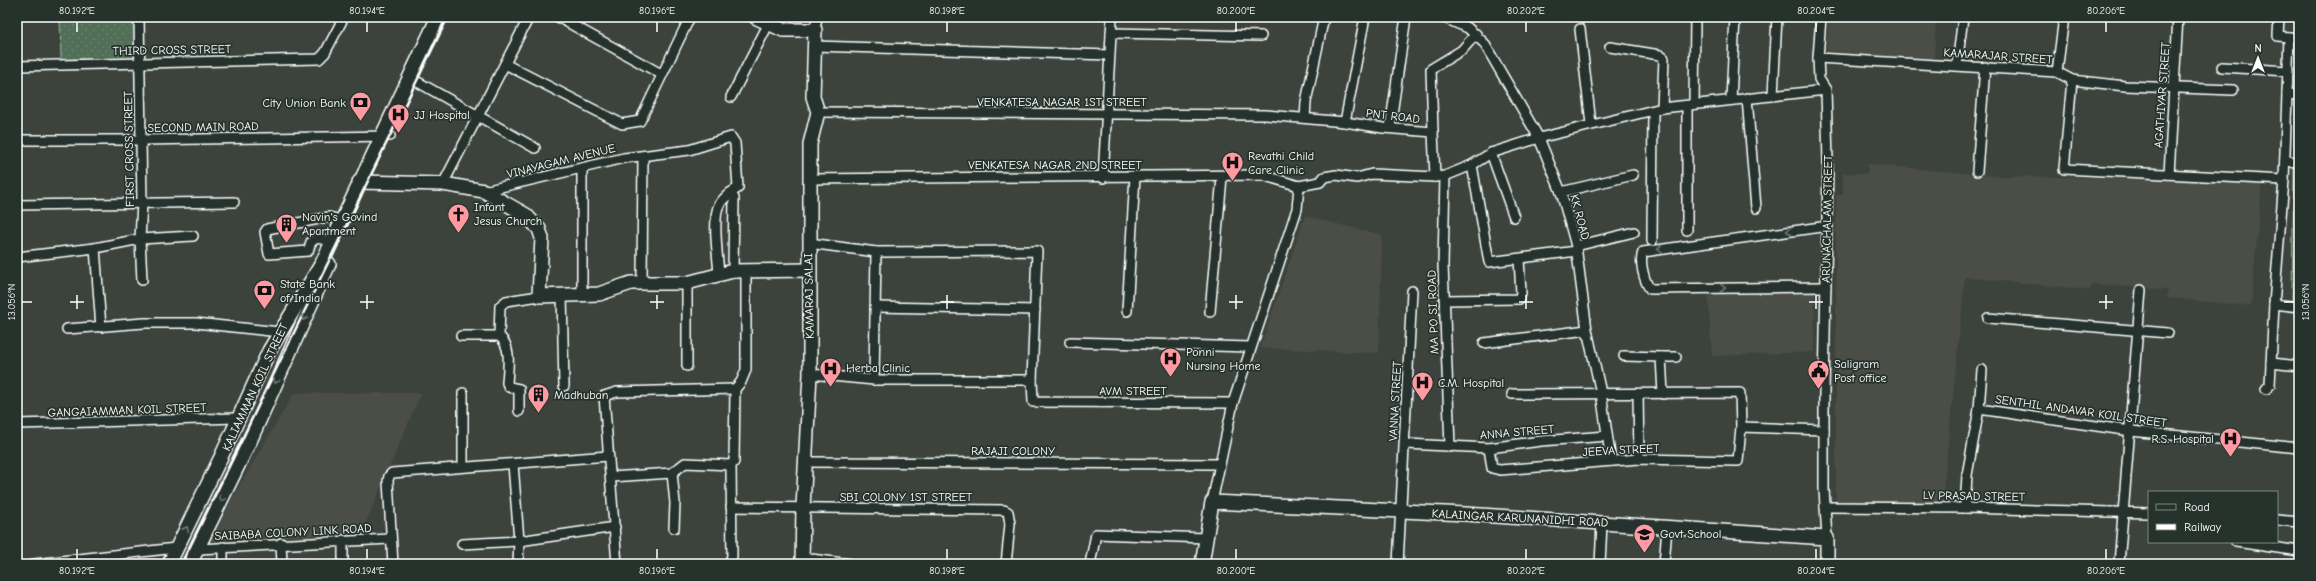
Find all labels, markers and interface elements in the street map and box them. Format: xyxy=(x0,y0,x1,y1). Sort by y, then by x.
text: 80.192°E xyxy=(59,5,95,17)
text: 80.194°E xyxy=(349,5,385,17)
text: 80.196°E xyxy=(639,5,675,17)
text: 80.198°E xyxy=(929,5,965,17)
text: 80.200°E xyxy=(1217,5,1255,17)
text: 80.202°E xyxy=(1507,5,1545,17)
text: 80.204°E xyxy=(1797,5,1835,17)
text: 80.206°E xyxy=(2087,5,2125,17)
north arrow xyxy=(2238,38,2278,78)
street label: AGATHIYAR STREET xyxy=(2151,41,2173,148)
street label: THIRD CROSS STREET xyxy=(113,42,232,58)
text: N xyxy=(2254,42,2262,55)
street label: KAMARAJAR STREET xyxy=(1943,45,2054,67)
street label: FIRST CROSS STREET xyxy=(121,90,137,207)
bank icon: City Union Bank xyxy=(348,90,374,123)
street label: VENKATESA NAGAR 1ST STREET xyxy=(977,95,1147,109)
place label: City Union Bank xyxy=(262,96,346,110)
hospital icon: JJ Hospital xyxy=(385,102,411,135)
street label: PNT ROAD xyxy=(1365,106,1421,126)
place label: JJ Hospital xyxy=(414,108,470,122)
street label: SECOND MAIN ROAD xyxy=(147,119,259,135)
street label: VINAYAGAM AVENUE xyxy=(505,141,617,181)
place label: Revathi Child Care Clinic xyxy=(1248,149,1314,177)
hospital icon: Revathi Child Care Clinic xyxy=(1220,150,1246,183)
street label: ARUNACHALAM STREET xyxy=(1819,154,1835,283)
street label: VENKATESA NAGAR 2ND STREET xyxy=(968,158,1142,172)
street label: KK ROAD xyxy=(1567,193,1593,241)
place label: Infant Jesus Church xyxy=(474,200,542,228)
church icon: Infant Jesus Church xyxy=(446,201,472,234)
place label: Navin's Govind Apartment xyxy=(302,210,377,238)
building icon: Navin's Govind Apartment xyxy=(274,211,300,244)
one-way arrow xyxy=(1786,227,1792,236)
one-way arrow xyxy=(1657,244,1664,253)
street label: KAMARAJ SALAI xyxy=(801,253,817,339)
street label: MA PO SI ROAD xyxy=(1425,270,1441,354)
place label: State Bank of India xyxy=(280,277,335,305)
bank icon: State Bank of India xyxy=(252,278,278,311)
one-way arrow xyxy=(1720,283,1726,292)
text: 13.056°N xyxy=(6,284,18,320)
text: 13.056°N xyxy=(2300,284,2312,320)
one-way arrow xyxy=(301,314,309,321)
street label: KALIAMMAN KOIL STREET xyxy=(219,320,291,453)
place label: Ponni Nursing Home xyxy=(1186,345,1260,373)
hospital icon: Ponni Nursing Home xyxy=(1157,346,1183,379)
hospital icon: Herba Clinic xyxy=(818,355,844,388)
place label: Saligram Post office xyxy=(1834,357,1886,385)
public building icon: Saligram Post office xyxy=(1805,358,1831,391)
street label: VANNA STREET xyxy=(1386,360,1404,441)
place label: Herba Clinic xyxy=(846,361,910,375)
hospital icon: C.M. Hospital xyxy=(1410,370,1436,403)
one-way arrow xyxy=(273,376,281,384)
place label: C.M. Hospital xyxy=(1438,376,1504,390)
building icon: Madhuban xyxy=(525,382,551,415)
street label: AVM STREET xyxy=(1099,384,1168,398)
place label: Madhuban xyxy=(554,388,608,402)
street label: SENTHIL ANDAVAR KOIL STREET xyxy=(1994,392,2168,430)
street label: GANGAIAMMAN KOIL STREET xyxy=(47,400,207,420)
street label: ANNA STREET xyxy=(1479,422,1555,442)
hospital icon: R.S. Hospital xyxy=(2217,426,2243,459)
place label: R.S. Hospital xyxy=(2152,432,2214,446)
street label: JEEVA STREET xyxy=(1582,441,1661,459)
street label: RAJAJI COLONY xyxy=(971,444,1056,458)
street label: LV PRASAD STREET xyxy=(1923,488,2026,504)
street label: SBI COLONY 1ST STREET xyxy=(840,490,973,504)
legend xyxy=(2148,491,2278,543)
one-way arrow xyxy=(219,495,227,502)
text: Road xyxy=(2184,500,2210,514)
street label: KALAINGAR KARUNANIDHI ROAD xyxy=(1431,506,1609,530)
text: Railway xyxy=(2184,520,2222,534)
street label: SAIBABA COLONY LINK ROAD xyxy=(214,521,372,543)
school or university icon: Govt School xyxy=(1632,521,1658,554)
one-way arrow xyxy=(181,525,188,533)
place label: Govt School xyxy=(1660,527,1721,541)
text: 80.192°E xyxy=(59,565,95,577)
text: 80.194°E xyxy=(349,565,385,577)
text: 80.196°E xyxy=(639,565,675,577)
text: 80.198°E xyxy=(929,565,965,577)
text: 80.200°E xyxy=(1217,565,1255,577)
text: 80.202°E xyxy=(1507,565,1545,577)
text: 80.204°E xyxy=(1797,565,1835,577)
text: 80.206°E xyxy=(2087,565,2125,577)

